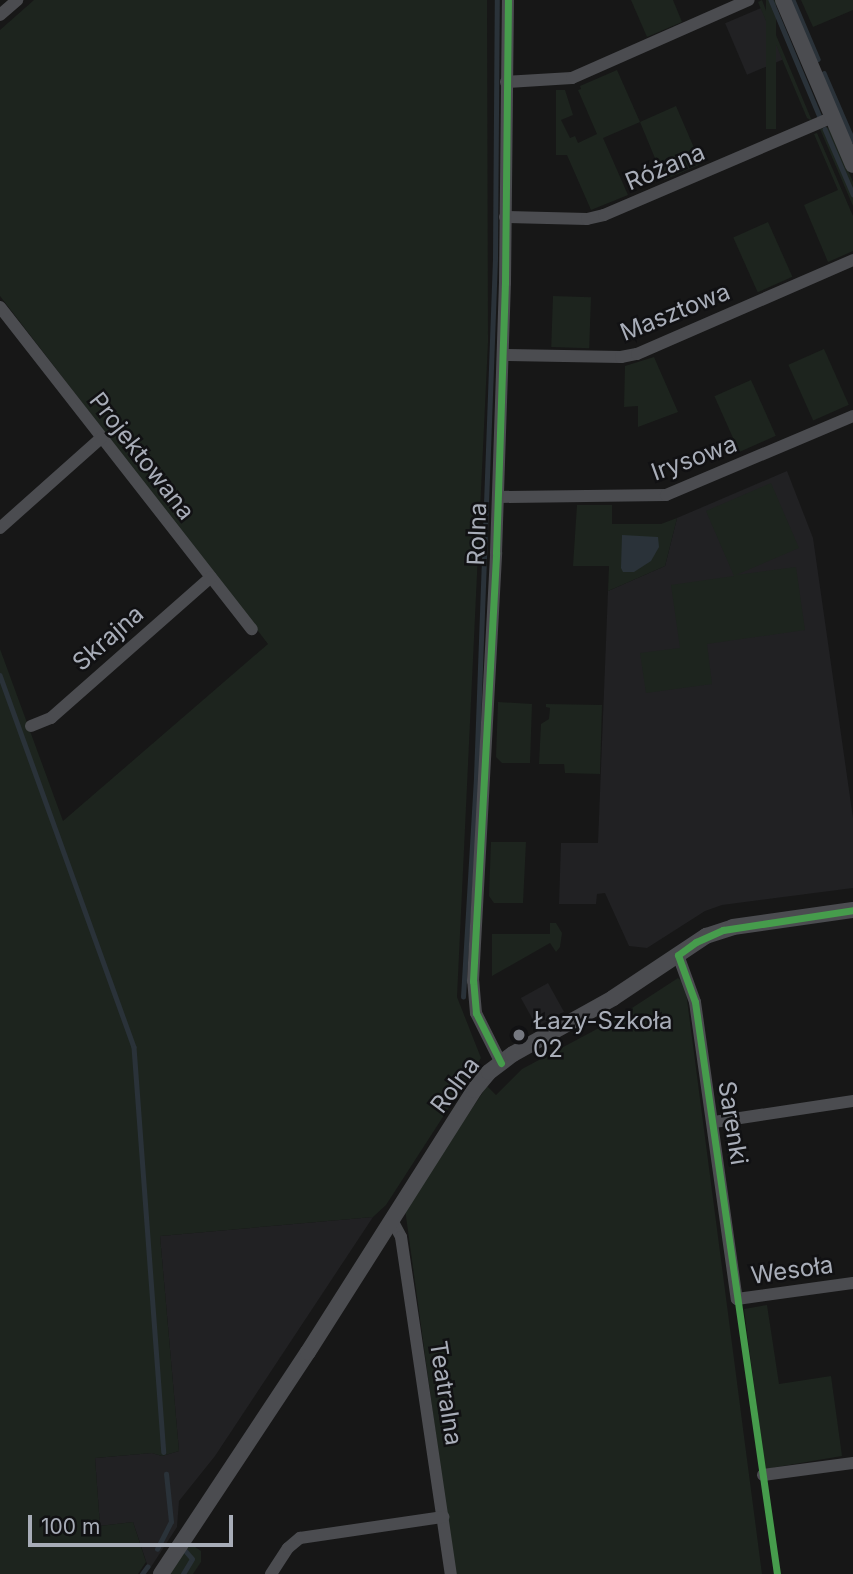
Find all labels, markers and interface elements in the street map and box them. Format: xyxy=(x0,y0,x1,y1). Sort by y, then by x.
street label: Różana xyxy=(621,137,709,197)
street label: Masztowa xyxy=(616,277,734,347)
street label: Projektowana xyxy=(83,387,201,525)
street label: Irysowa xyxy=(647,429,741,487)
street label: Rolna xyxy=(462,502,492,566)
street label: Skrajna xyxy=(67,599,149,677)
place label: Łazy-Szkoła 02 xyxy=(533,1007,673,1063)
marker: Łazy-Szkoła 02 xyxy=(511,1027,527,1043)
street label: Rolna xyxy=(425,1051,485,1119)
street label: Sarenki xyxy=(712,1079,754,1167)
street label: Wesoła xyxy=(749,1250,835,1290)
street label: Teatralna xyxy=(424,1339,468,1447)
scale bar xyxy=(32,1500,236,1544)
text: 100 m xyxy=(41,1514,100,1539)

